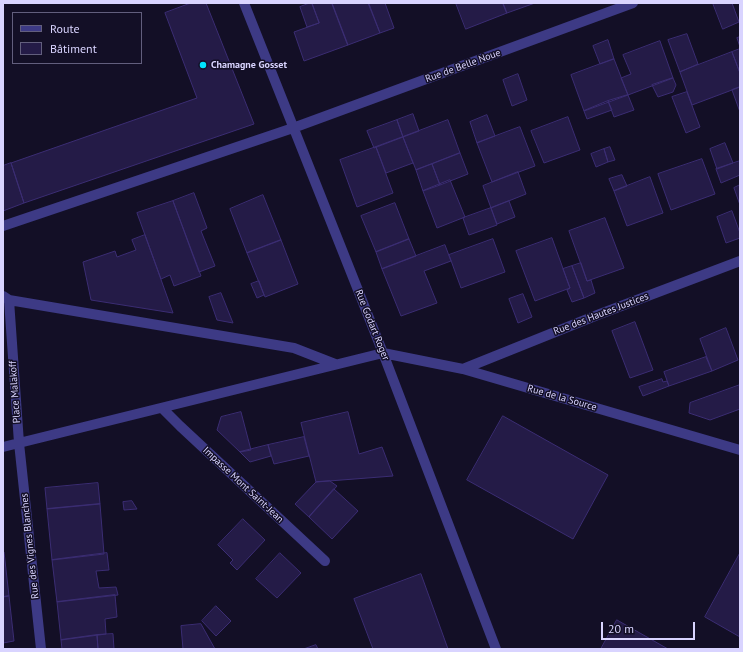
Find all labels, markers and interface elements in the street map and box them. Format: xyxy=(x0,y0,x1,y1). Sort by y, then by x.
legend xyxy=(12,12,142,64)
text: Route xyxy=(50,21,80,36)
text: Bâtiment xyxy=(50,41,97,56)
street label: Rue de Belle Noue xyxy=(424,47,502,85)
place label: Chamagne Gosset xyxy=(211,59,287,71)
marker: Chamagne Gosset xyxy=(198,60,208,70)
street label: Rue Godart Roger xyxy=(352,288,392,362)
street label: Rue des Hautes Justices xyxy=(552,290,650,338)
street label: Place Malakoff xyxy=(7,360,23,424)
street label: Rue de la Source xyxy=(526,382,598,414)
street label: Impasse Mont Saint-Jean xyxy=(200,445,286,525)
street label: Rue des Vignes Blanches xyxy=(18,493,42,599)
scale bar xyxy=(603,614,697,640)
text: 20 m xyxy=(608,621,634,636)

